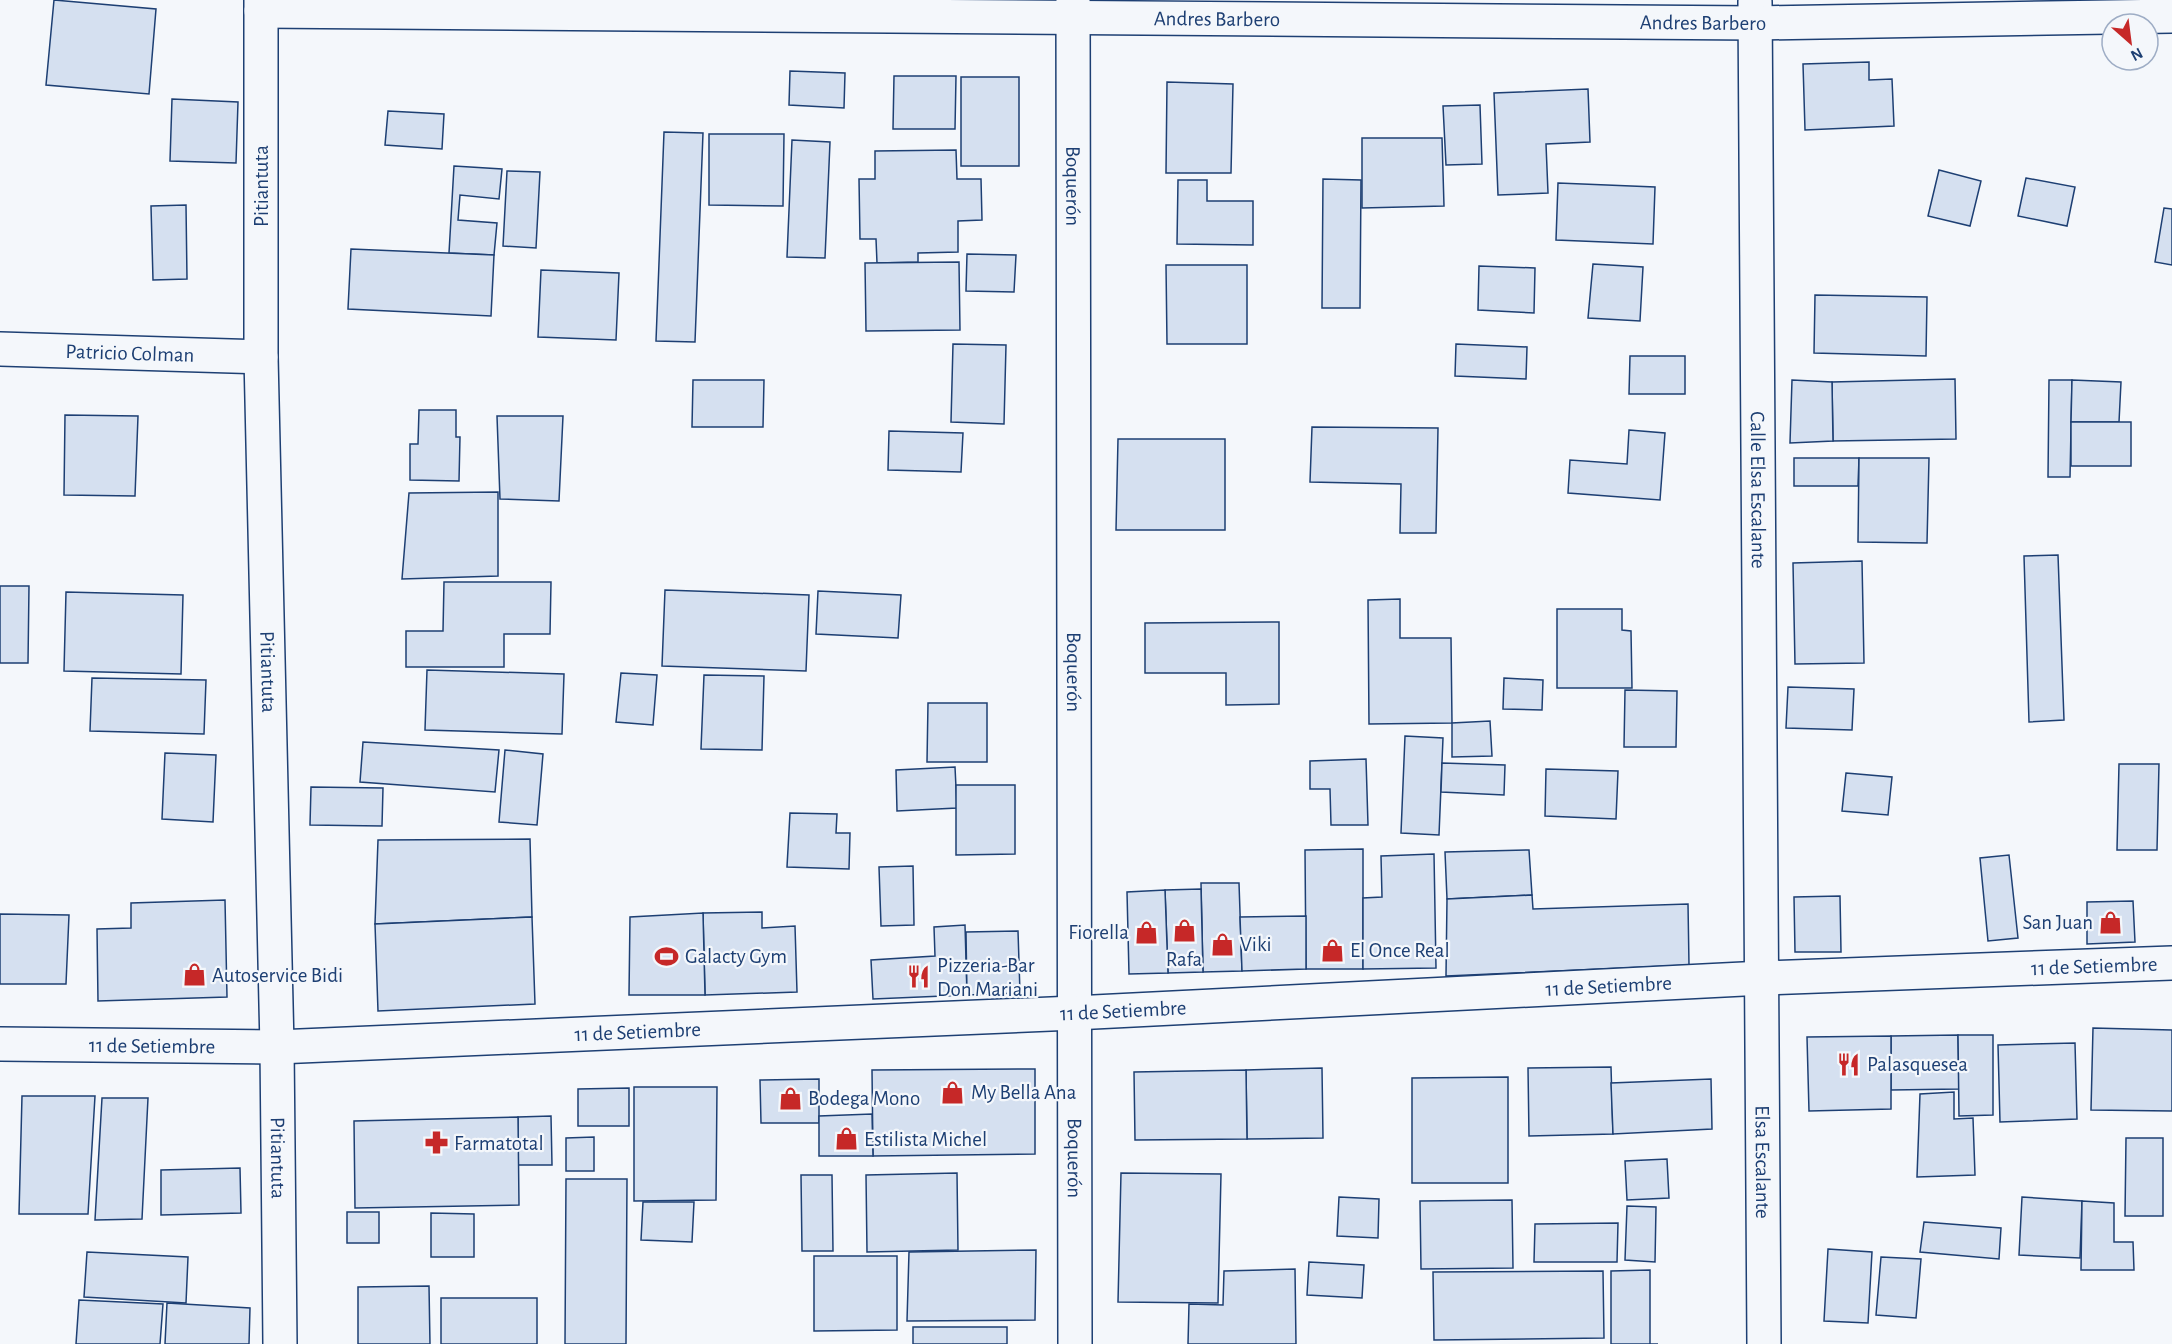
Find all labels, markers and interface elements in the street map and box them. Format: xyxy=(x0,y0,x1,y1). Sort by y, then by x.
street label: Andres Barbero xyxy=(1154,8,1280,30)
street label: Andres Barbero xyxy=(1640,12,1766,34)
north arrow xyxy=(2100,12,2160,72)
text: N xyxy=(2128,45,2145,64)
street label: Pitiantuta xyxy=(251,145,272,227)
street label: Boquerón xyxy=(1062,146,1083,226)
street label: Patricio Colman xyxy=(65,341,195,366)
street label: Calle Elsa Escalante xyxy=(1747,411,1769,569)
street label: Pitiantuta xyxy=(256,631,279,713)
street label: Boquerón xyxy=(1063,632,1084,712)
shop icon: San Juan xyxy=(2098,909,2124,935)
place label: San Juan xyxy=(2022,912,2093,933)
shop icon: Rafa xyxy=(1171,918,1197,944)
shop icon: Fiorella xyxy=(1134,919,1160,945)
place label: Fiorella xyxy=(1068,922,1129,943)
shop icon: Viki xyxy=(1209,931,1235,957)
place label: Viki xyxy=(1240,934,1272,955)
shop icon: El Once Real xyxy=(1319,937,1345,963)
place label: El Once Real xyxy=(1350,940,1450,961)
sports icon: Galacty Gym xyxy=(654,943,680,969)
place label: Galacty Gym xyxy=(685,946,787,967)
place label: Rafa xyxy=(1166,949,1203,970)
street label: 11 de Setiembre xyxy=(2031,954,2158,979)
place label: Pizzeria-Bar Don Mariani xyxy=(937,955,1038,1000)
shop icon: Autoservice Bidi xyxy=(181,962,207,988)
restaurant icon: Pizzeria-Bar Don Mariani xyxy=(906,964,932,990)
place label: Autoservice Bidi xyxy=(212,965,343,986)
street label: 11 de Setiembre xyxy=(1545,973,1672,1000)
street label: 11 de Setiembre xyxy=(1060,997,1187,1025)
street label: 11 de Setiembre xyxy=(574,1019,701,1045)
street label: 11 de Setiembre xyxy=(89,1035,215,1057)
restaurant icon: Palasquesea xyxy=(1836,1051,1862,1077)
place label: Palasquesea xyxy=(1867,1054,1968,1075)
shop icon: My Bella Ana xyxy=(940,1079,966,1105)
place label: My Bella Ana xyxy=(971,1082,1077,1103)
shop icon: Bodega Mono xyxy=(777,1085,803,1111)
place label: Bodega Mono xyxy=(808,1088,920,1109)
street label: Elsa Escalante xyxy=(1751,1105,1773,1219)
street label: Pitiantuta xyxy=(267,1117,289,1199)
street label: Boquerón xyxy=(1064,1118,1085,1198)
shop icon: Estilista Michel xyxy=(833,1126,859,1152)
place label: Estilista Michel xyxy=(864,1129,987,1150)
pharmacy icon: Farmatotal xyxy=(423,1130,449,1156)
place label: Farmatotal xyxy=(454,1133,544,1154)

